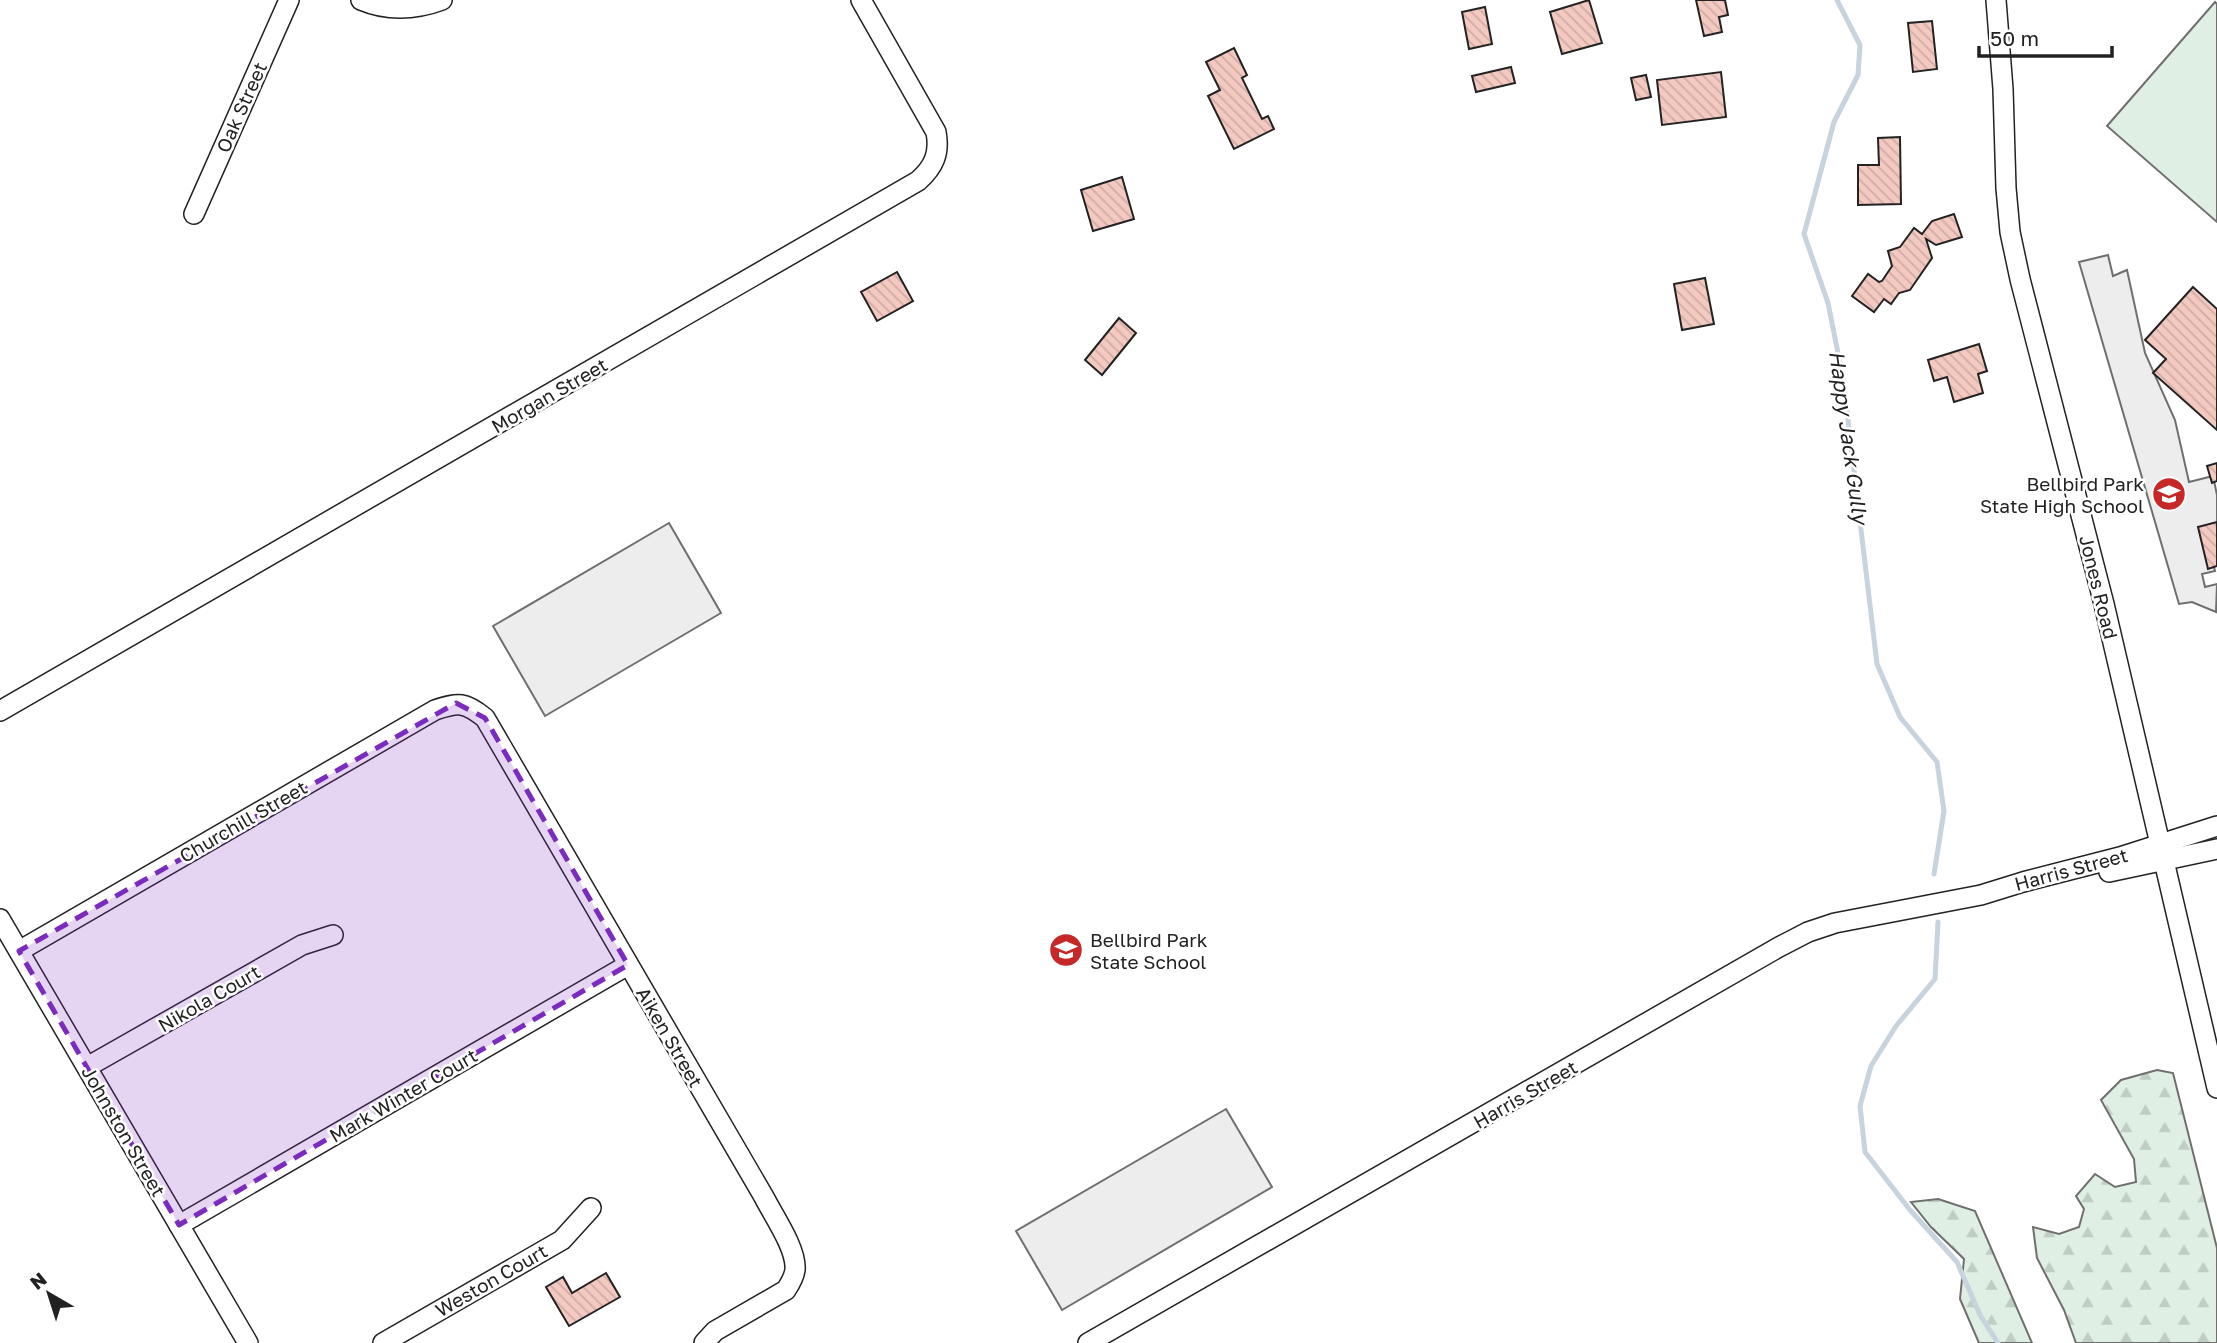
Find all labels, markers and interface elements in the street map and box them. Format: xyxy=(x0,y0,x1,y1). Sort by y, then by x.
scale bar xyxy=(1979,14,2112,58)
text: 50 m xyxy=(1990,25,2039,51)
street label: Oak Street xyxy=(211,58,271,156)
water label: Happy Jack Gully xyxy=(1824,349,1874,528)
street label: Morgan Street xyxy=(487,353,611,437)
place label: Bellbird Park State High School xyxy=(1980,472,2144,517)
school or university icon: Bellbird Park State High School xyxy=(2150,475,2188,513)
street label: Jones Road xyxy=(2075,533,2123,641)
street label: Churchill Street xyxy=(175,775,311,867)
street label: Harris Street xyxy=(2012,843,2130,895)
place label: Bellbird Park State School xyxy=(1090,928,1208,973)
school or university icon: Bellbird Park State School xyxy=(1047,931,1085,969)
street label: Nikola Court xyxy=(154,960,264,1036)
street label: Aiken Street xyxy=(632,983,708,1091)
street label: Mark Winter Court xyxy=(325,1043,481,1147)
street label: Harris Street xyxy=(1469,1055,1581,1133)
street label: Johnston Street xyxy=(77,1062,171,1200)
street label: Weston Court xyxy=(431,1239,551,1321)
north arrow xyxy=(14,1259,84,1329)
text: N xyxy=(25,1267,51,1294)

